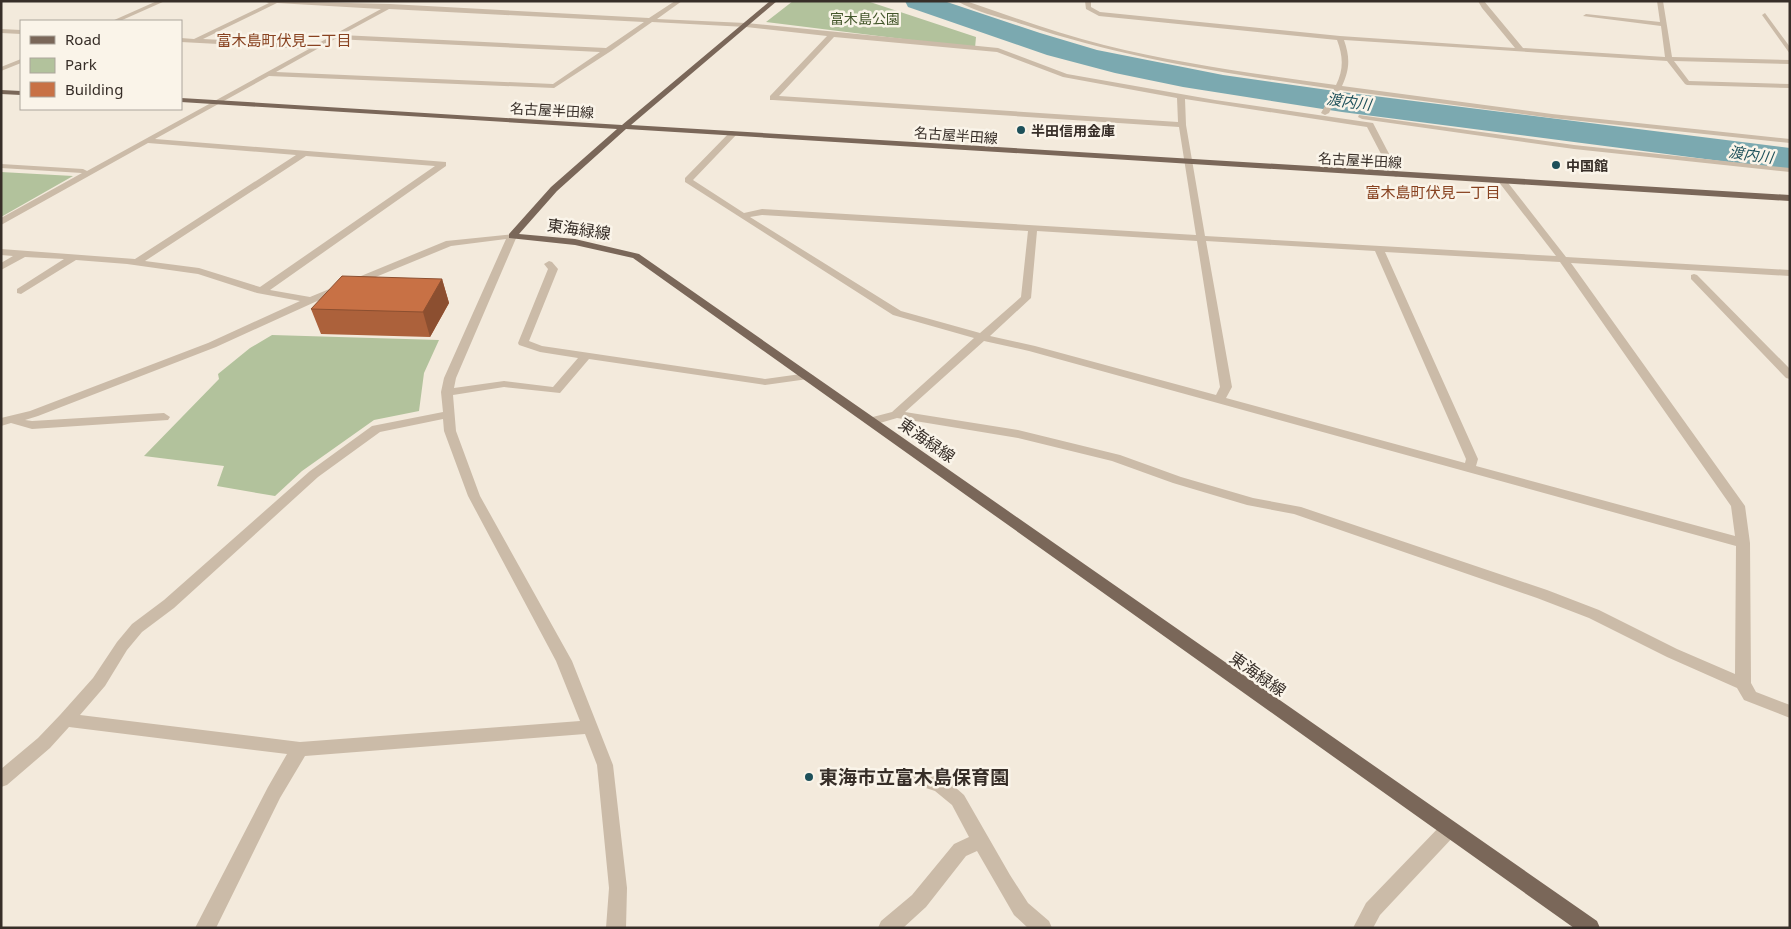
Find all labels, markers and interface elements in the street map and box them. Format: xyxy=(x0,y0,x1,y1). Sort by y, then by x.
park label: 富木島公園 xyxy=(830,9,900,28)
legend xyxy=(20,20,182,110)
text: Road xyxy=(65,29,101,49)
district label: 富木島町伏見二丁目 xyxy=(216,30,352,50)
text: Park xyxy=(65,54,97,74)
text: Building xyxy=(65,79,123,99)
water label: 渡内川 xyxy=(1325,88,1375,114)
street label: 名古屋半田線 xyxy=(510,98,594,122)
place label: 半田信用金庫 xyxy=(1031,121,1115,140)
street label: 名古屋半田線 xyxy=(913,123,999,147)
marker: 半田信用金庫 xyxy=(1015,124,1027,136)
water label: 渡内川 xyxy=(1727,141,1777,167)
street label: 名古屋半田線 xyxy=(1318,148,1402,172)
place label: 中国館 xyxy=(1566,156,1608,175)
marker: 中国館 xyxy=(1550,159,1562,171)
district label: 富木島町伏見一丁目 xyxy=(1365,182,1501,202)
street label: 東海緑線 xyxy=(546,214,612,244)
street label: 東海緑線 xyxy=(894,413,960,467)
street label: 東海緑線 xyxy=(1225,647,1291,701)
place label: 東海市立富木島保育園 xyxy=(819,764,1009,790)
marker: 東海市立富木島保育園 xyxy=(803,771,815,783)

